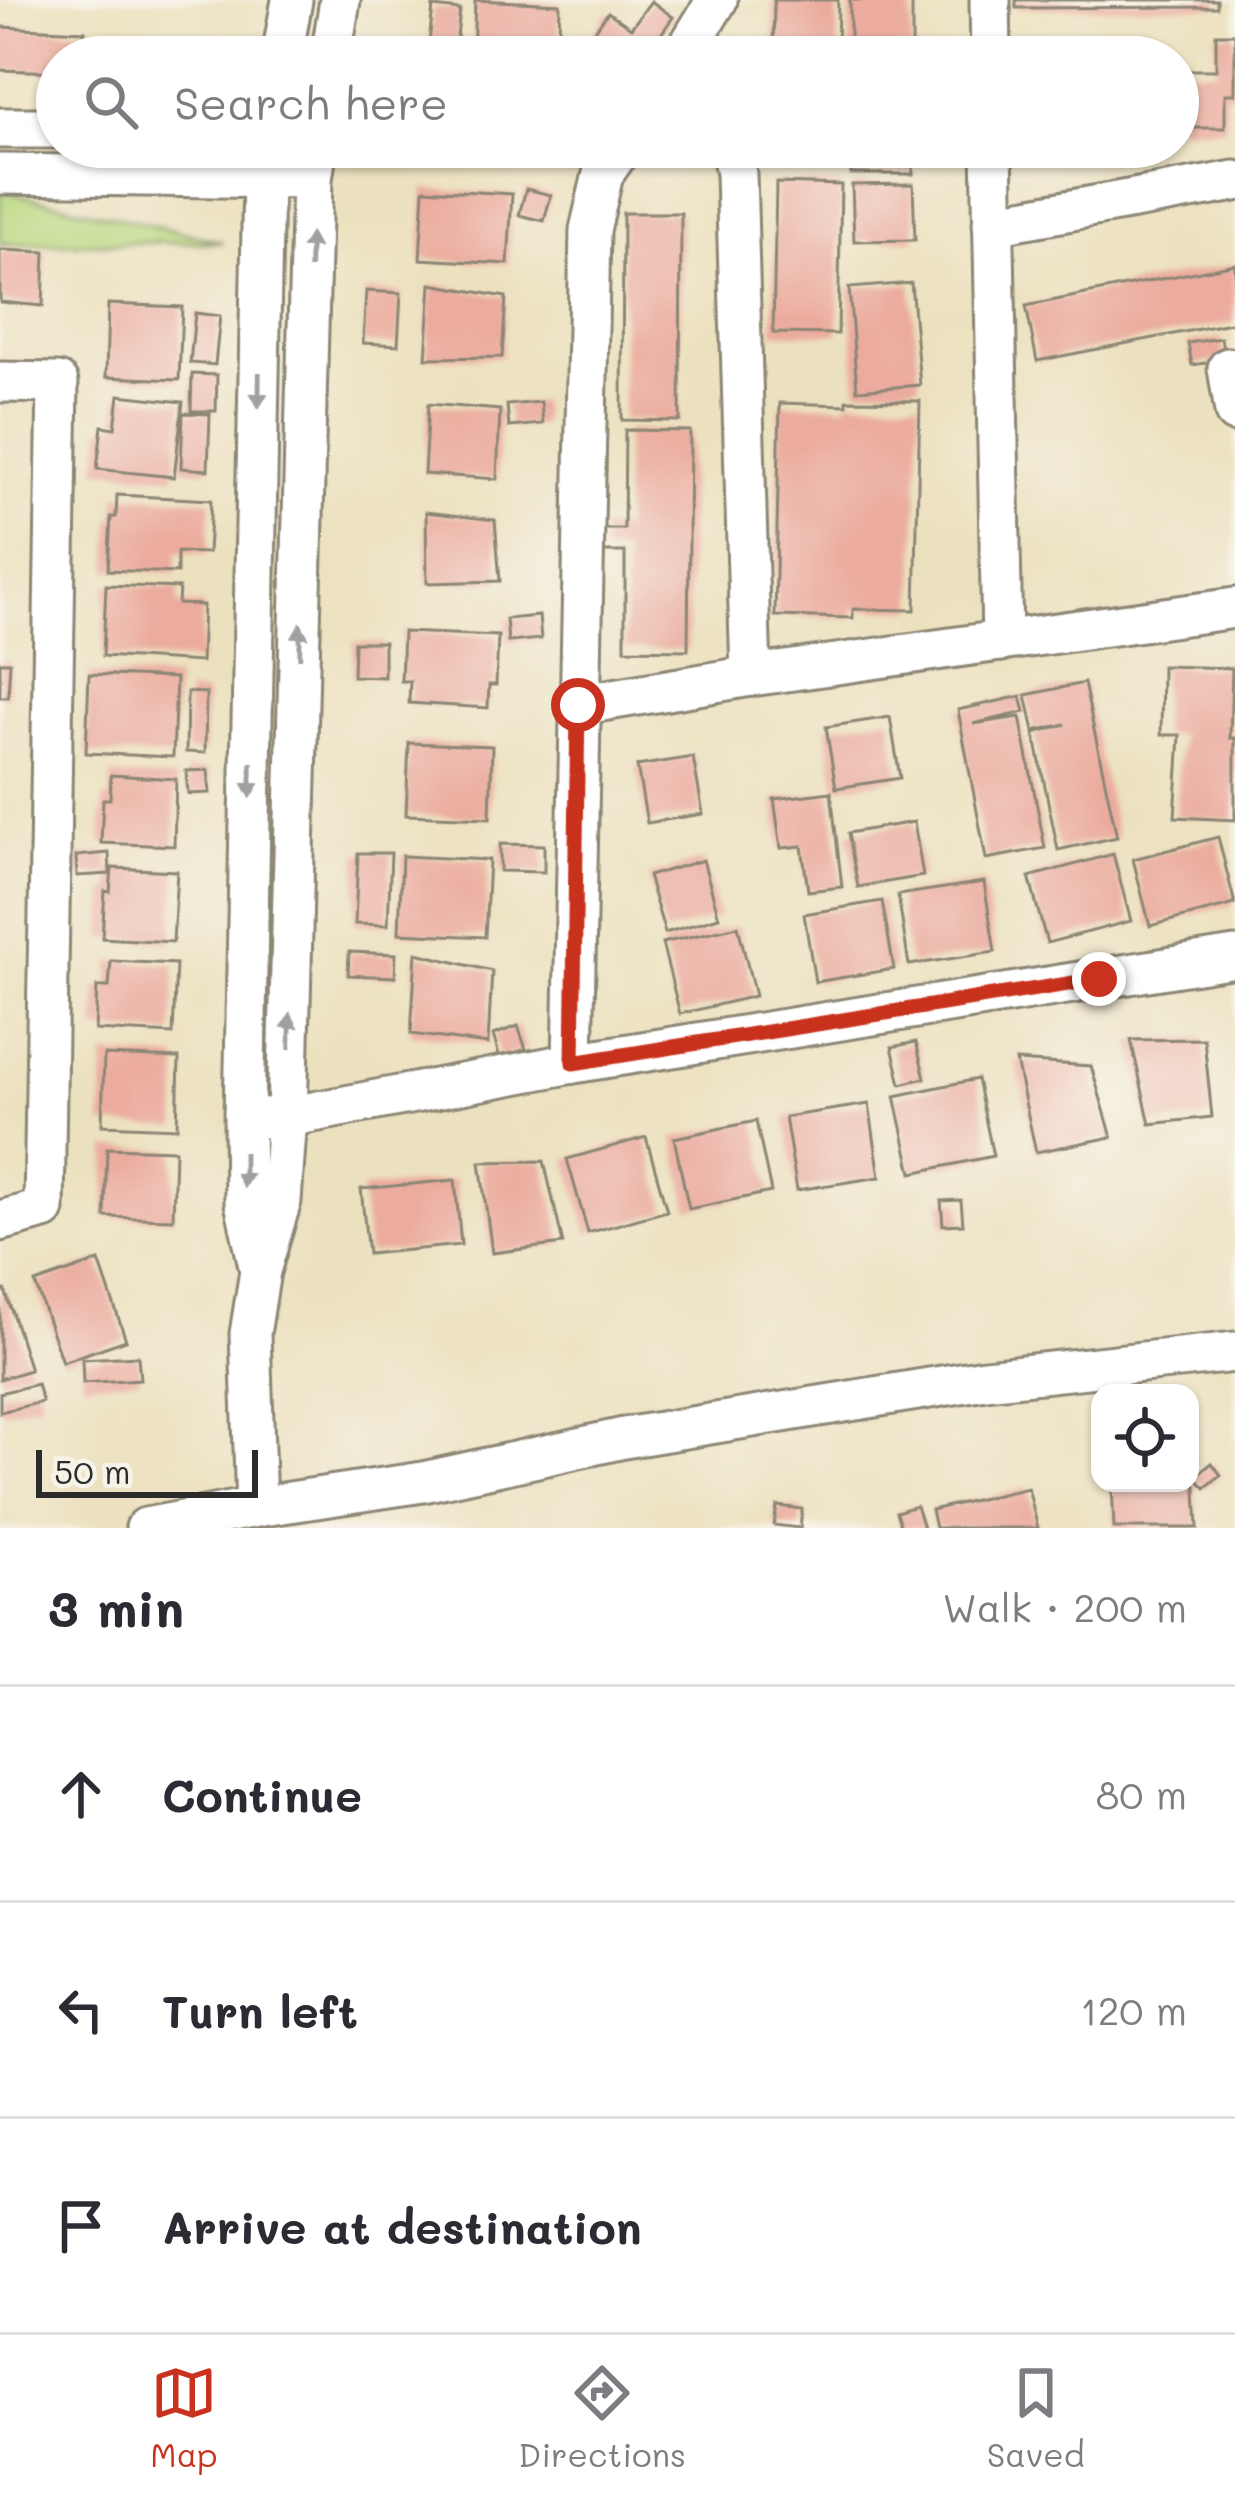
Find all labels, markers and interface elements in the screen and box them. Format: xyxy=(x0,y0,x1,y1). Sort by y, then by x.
search box xyxy=(36,36,1199,168)
icon: search xyxy=(78,69,144,135)
text: Search here xyxy=(174,73,448,131)
one-way arrow xyxy=(300,232,319,270)
one-way arrow xyxy=(249,372,268,410)
one-way arrow xyxy=(290,621,309,659)
route start xyxy=(551,678,605,732)
one-way arrow xyxy=(241,762,260,800)
route end xyxy=(1072,952,1126,1006)
one-way arrow xyxy=(280,1011,299,1049)
one-way arrow xyxy=(234,1152,254,1190)
map controls xyxy=(1091,1384,1199,1492)
button: locate xyxy=(1091,1384,1199,1492)
scale bar xyxy=(36,1444,258,1497)
text: 50 m xyxy=(54,1449,130,1492)
text: 3 min xyxy=(48,1573,184,1640)
text: Walk · 200 m xyxy=(943,1581,1187,1632)
icon: ahead xyxy=(48,1761,114,1827)
text: Continue xyxy=(162,1765,362,1823)
text: 80 m xyxy=(1096,1768,1187,1819)
icon: left xyxy=(48,1977,114,2043)
text: Turn left xyxy=(162,1981,358,2039)
text: 120 m xyxy=(1080,1984,1187,2035)
icon: arrive xyxy=(48,2193,114,2259)
text: Arrive at destination xyxy=(162,2197,642,2255)
tab: Map xyxy=(150,2360,218,2475)
tab: Directions xyxy=(518,2360,686,2475)
tab: Saved xyxy=(987,2360,1085,2475)

